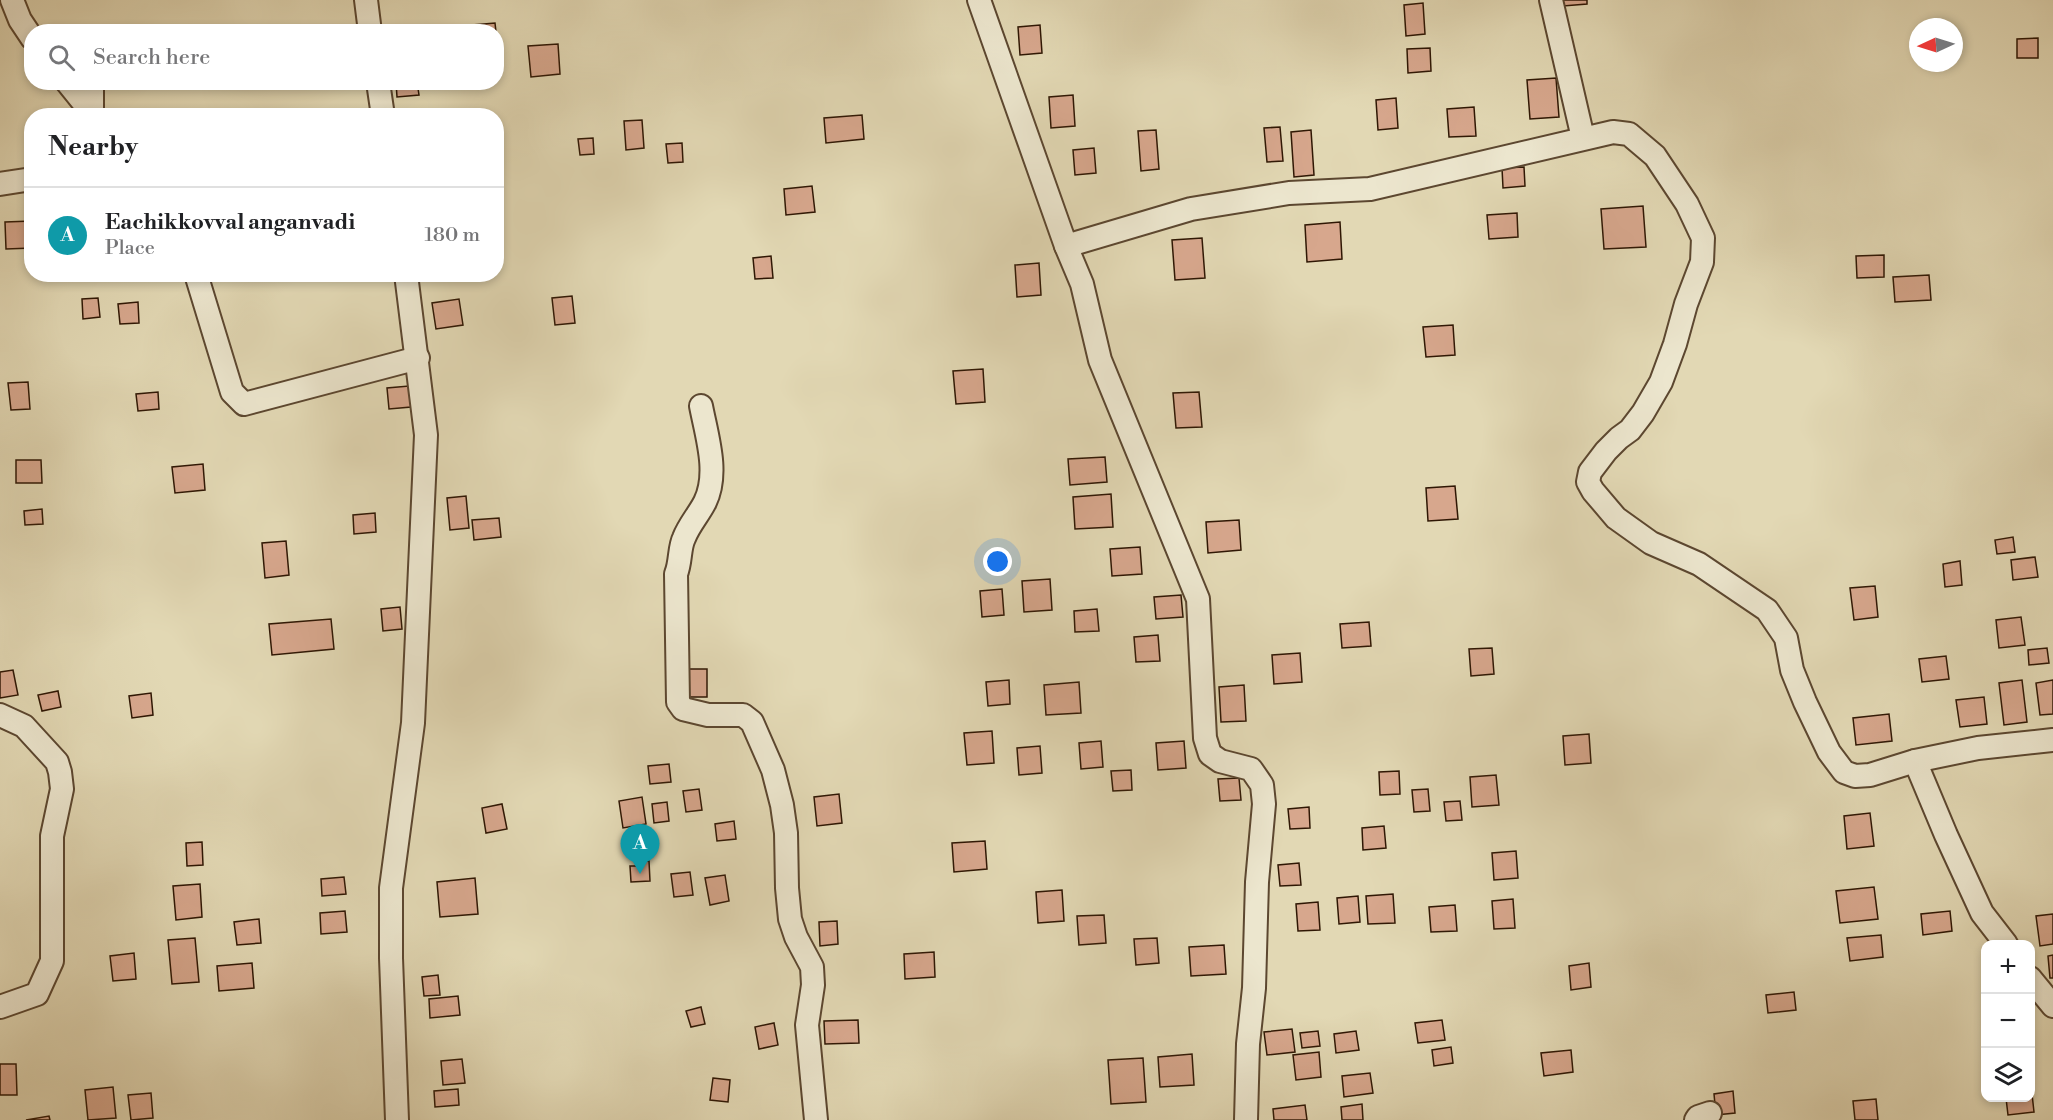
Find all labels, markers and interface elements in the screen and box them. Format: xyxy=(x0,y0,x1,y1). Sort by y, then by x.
north arrow xyxy=(1909,18,1963,72)
search box xyxy=(24,24,504,90)
icon: search xyxy=(45,41,78,74)
text: Search here xyxy=(93,44,210,71)
text: Nearby xyxy=(48,131,138,163)
text: Eachikkovval anganvadi xyxy=(105,209,355,236)
text: A xyxy=(60,223,75,248)
text: 180 m xyxy=(425,223,480,248)
text: Place xyxy=(105,236,155,261)
your location xyxy=(983,547,1012,576)
pin: A xyxy=(620,824,660,874)
map controls xyxy=(1981,940,2035,1102)
button: + xyxy=(1981,940,2035,994)
button: − xyxy=(1981,994,2035,1048)
button: layers xyxy=(1981,1048,2035,1102)

